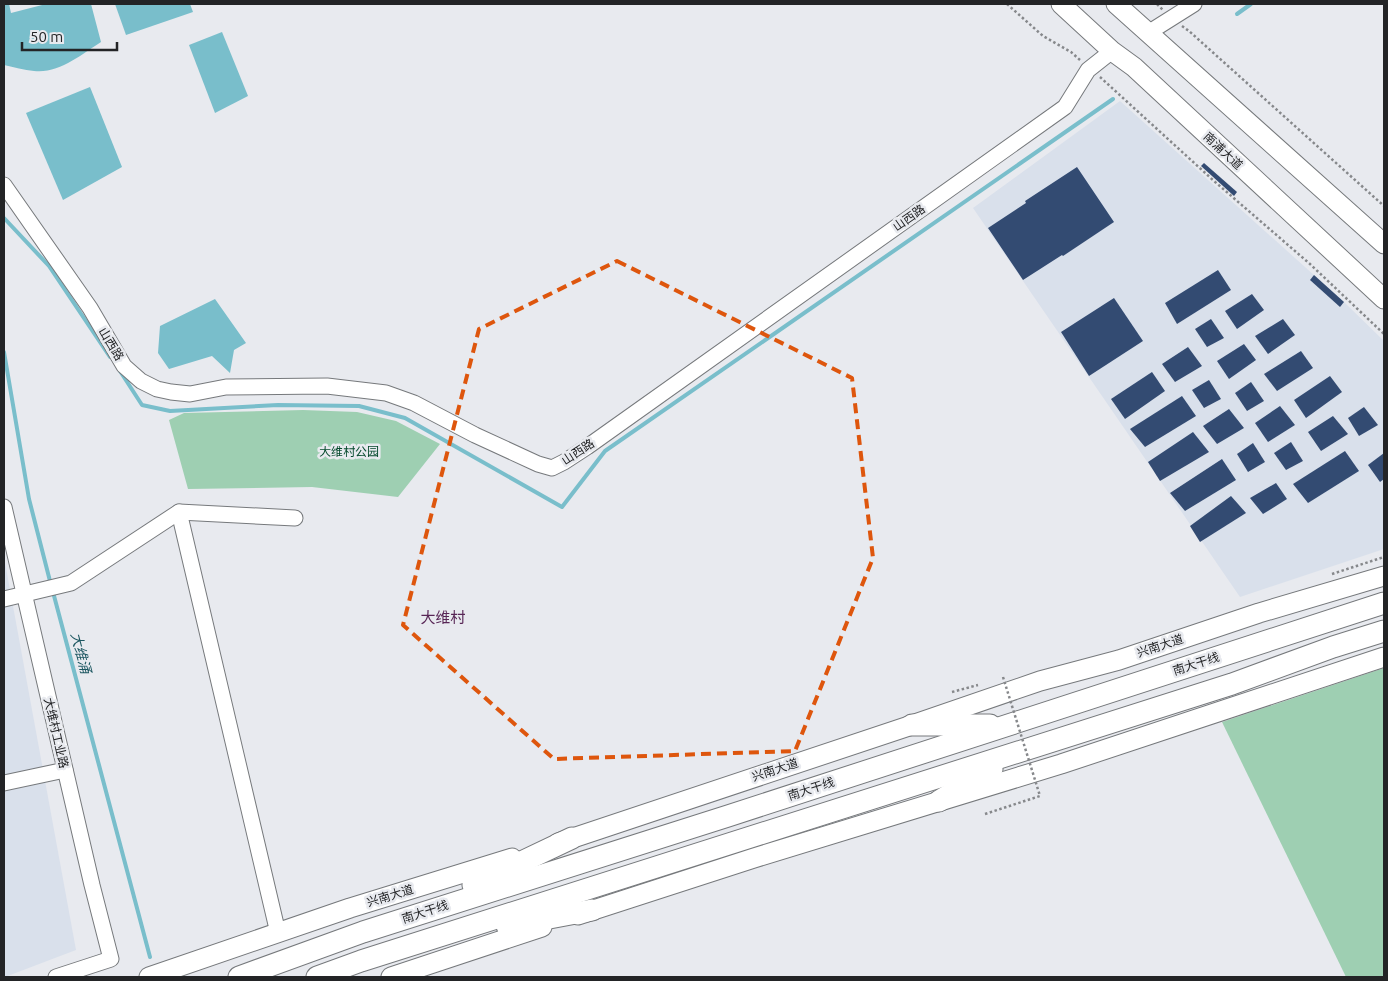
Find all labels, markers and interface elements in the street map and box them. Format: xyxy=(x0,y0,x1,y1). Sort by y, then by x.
scale bar xyxy=(22,20,118,52)
text: 50 m xyxy=(30,28,63,45)
street label: 南浦大道 xyxy=(1201,130,1245,172)
street label: 山西路 xyxy=(890,202,927,233)
street label: 山西路 xyxy=(97,325,126,363)
street label: 山西路 xyxy=(559,436,596,467)
park label: 大维村公园 xyxy=(319,445,379,458)
district label: 大维村 xyxy=(420,609,466,626)
water label: 大维涌 xyxy=(68,631,95,677)
street label: 兴南大道 xyxy=(1135,632,1185,659)
street label: 南大干线 xyxy=(1171,650,1221,677)
street label: 大维村工业路 xyxy=(42,696,71,769)
street label: 兴南大道 xyxy=(750,756,800,783)
street label: 南大干线 xyxy=(786,775,836,802)
street label: 兴南大道 xyxy=(365,882,415,909)
street label: 南大干线 xyxy=(400,898,450,925)

